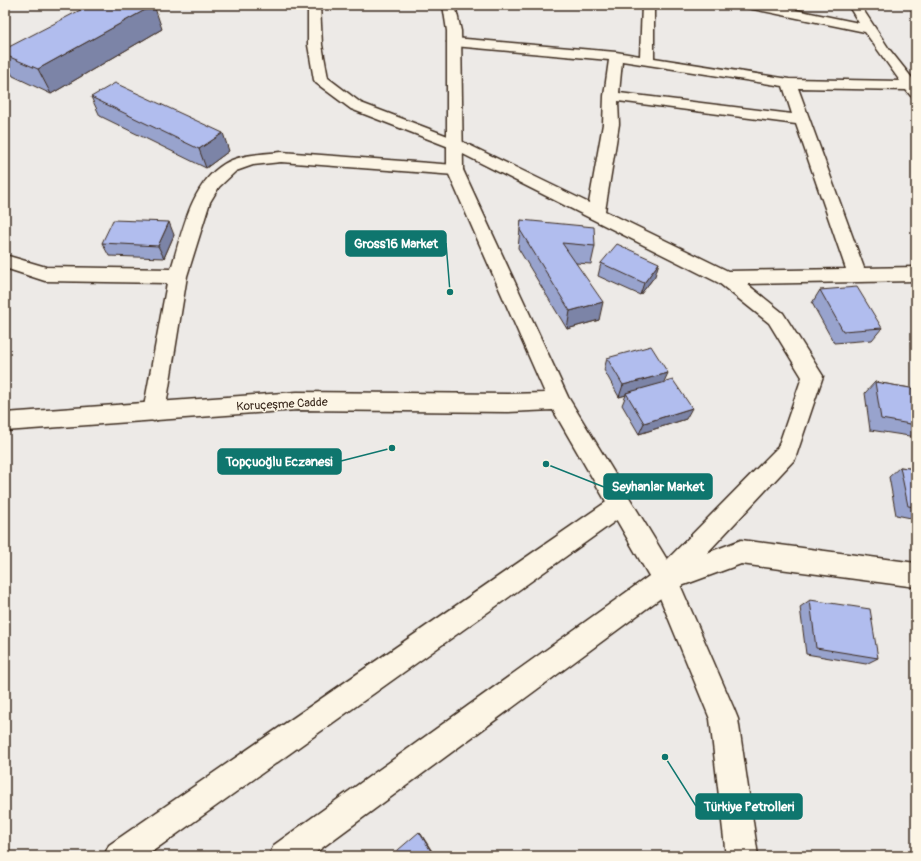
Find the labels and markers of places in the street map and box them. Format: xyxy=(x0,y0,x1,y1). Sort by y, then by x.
callout: Gross16 Market xyxy=(346,231,446,256)
callout: Topçuoğlu Eczanesi xyxy=(218,449,341,474)
callout: Seyhanlar Market xyxy=(604,474,712,499)
callout: Türkiye Petrolleri xyxy=(696,794,802,819)

